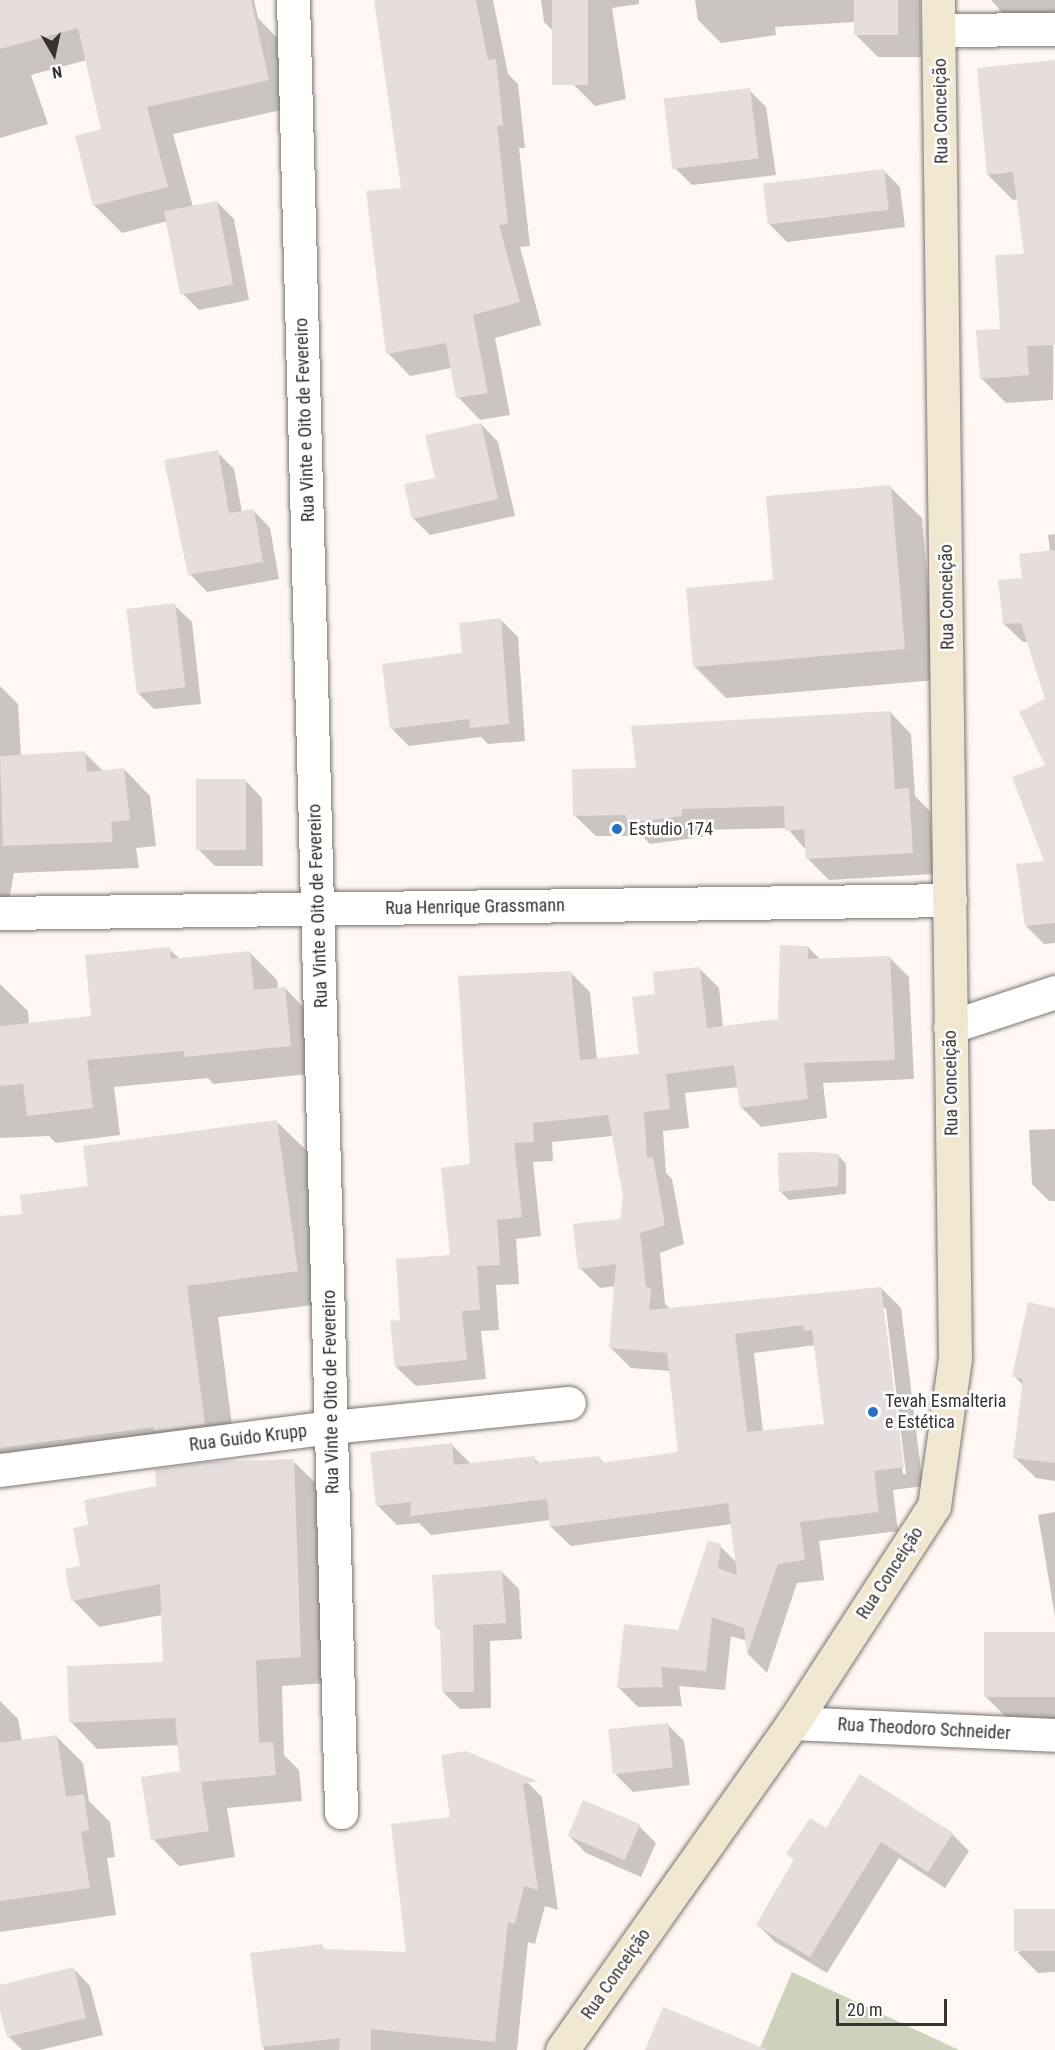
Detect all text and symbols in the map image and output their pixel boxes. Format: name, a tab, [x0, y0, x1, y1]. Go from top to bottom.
north arrow	[24, 24, 84, 84]
street label: Rua Conceição	[929, 58, 953, 164]
text: N	[51, 62, 63, 82]
street label: Rua Vinte e Oito de Fevereiro	[291, 318, 319, 522]
street label: Rua Conceição	[935, 544, 959, 650]
street label: Rua Vinte e Oito de Fevereiro	[304, 804, 332, 1008]
place label: Estudio 174	[629, 818, 713, 840]
marker: Estudio 174	[610, 822, 624, 836]
street label: Rua Henrique Grassmann	[385, 895, 565, 919]
street label: Rua Conceição	[939, 1030, 963, 1136]
street label: Rua Vinte e Oito de Fevereiro	[318, 1290, 344, 1494]
place label: Tevah Esmalteria e Estética	[885, 1391, 1006, 1434]
marker: Tevah Esmalteria e Estética	[866, 1405, 880, 1419]
street label: Rua Guido Krupp	[188, 1420, 308, 1456]
street label: Rua Conceição	[852, 1523, 928, 1623]
street label: Rua Theodoro Schneider	[837, 1714, 1011, 1744]
street label: Rua Conceição	[577, 1924, 655, 2024]
scale bar	[839, 1987, 950, 2025]
text: 20 m	[847, 1999, 882, 2020]

